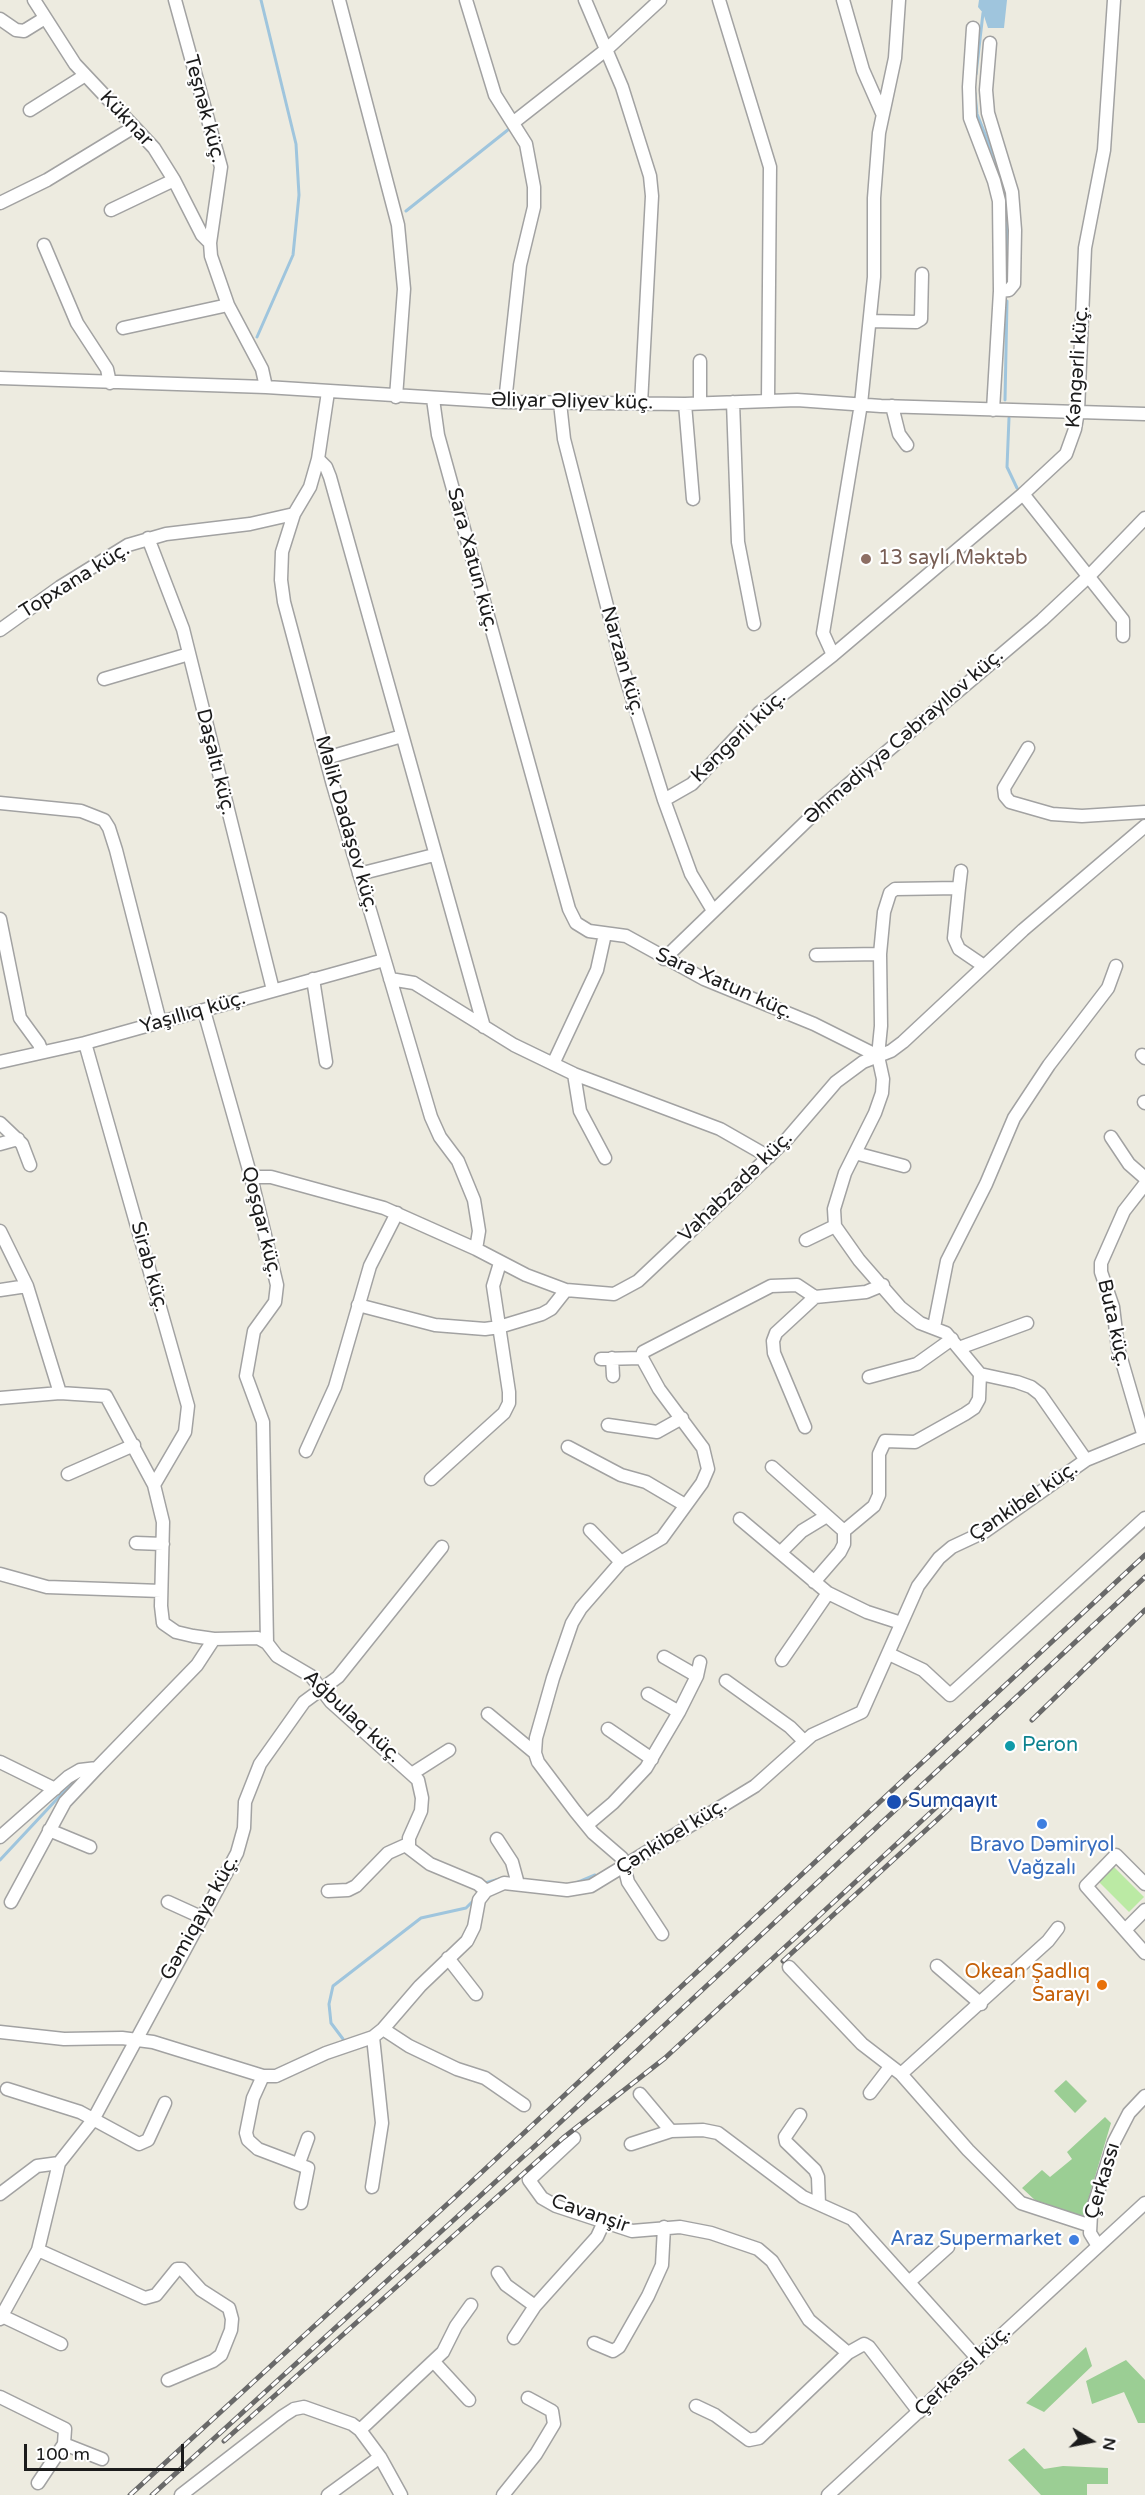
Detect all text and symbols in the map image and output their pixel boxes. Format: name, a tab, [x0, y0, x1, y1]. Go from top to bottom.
street label: Teşnək küç.	[178, 53, 230, 165]
street label: Küknar	[94, 86, 158, 152]
street label: Kəngərli küç.	[1062, 305, 1094, 429]
street label: Əliyar Əliyev küç.	[491, 389, 653, 415]
street label: Sara Xatun küç.	[441, 485, 503, 635]
street label: Topxana küç.	[16, 538, 134, 624]
place label: 13 saylı Məktəb	[878, 547, 1028, 571]
marker: 13 saylı Məktəb	[859, 552, 873, 566]
street label: Narzan küç.	[595, 604, 649, 718]
street label: Əhmədiyyə Cəbrayılov küç.	[799, 644, 1009, 830]
street label: Kəngərli küç.	[687, 686, 791, 788]
street label: Daşaltı küç.	[190, 706, 240, 818]
street label: Məlik Dadaşov küç.	[309, 733, 383, 915]
street label: Sara Xatun küç.	[652, 943, 796, 1025]
street label: Yaşıllıq küç.	[137, 986, 249, 1040]
street label: Vahabzadə küç.	[674, 1126, 798, 1248]
street label: Qoşqar küç.	[236, 1164, 286, 1280]
street label: Sirab küç.	[125, 1219, 173, 1315]
street label: Buta küç.	[1091, 1277, 1135, 1369]
street label: Çənkibel küç.	[965, 1457, 1083, 1547]
street label: Ağbulaq küç.	[298, 1666, 406, 1768]
place label: Peron	[1022, 1734, 1078, 1758]
marker: Peron	[1003, 1739, 1017, 1753]
place label: Sumqayıt	[908, 1790, 998, 1814]
street label: Çənkibel küç.	[612, 1793, 732, 1881]
marker: Sumqayıt	[885, 1793, 903, 1811]
marker: Bravo Dəmiryol Vağzalı	[1035, 1817, 1049, 1831]
place label: Bravo Dəmiryol Vağzalı	[970, 1834, 1114, 1881]
street label: Gəmiqaya küç.	[156, 1851, 244, 1985]
place label: Okean Şadlıq Sarayı	[965, 1961, 1090, 2008]
marker: Okean Şadlıq Sarayı	[1095, 1978, 1109, 1992]
street label: Çerkassı	[1080, 2140, 1126, 2222]
street label: Cavanşir	[548, 2189, 632, 2239]
place label: Araz Supermarket	[890, 2228, 1062, 2252]
marker: Araz Supermarket	[1067, 2233, 1081, 2247]
street label: Çerkassı küç.	[910, 2320, 1016, 2422]
north arrow	[1061, 2411, 1121, 2471]
scale bar	[27, 2432, 188, 2470]
text: N	[1098, 2436, 1120, 2452]
text: 100 m	[35, 2443, 90, 2465]

